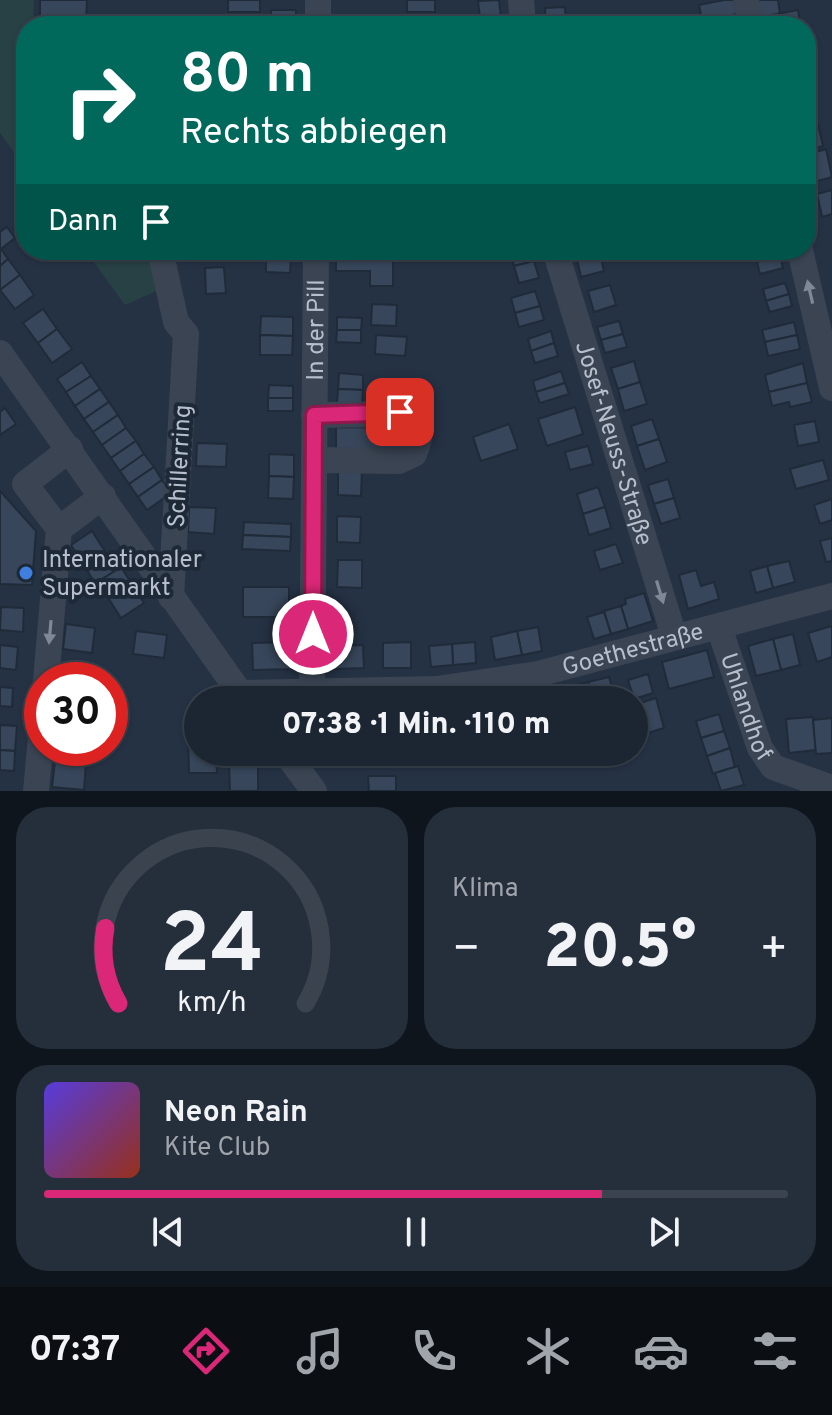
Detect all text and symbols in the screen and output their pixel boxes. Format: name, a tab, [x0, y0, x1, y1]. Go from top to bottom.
text: 80 m	[180, 42, 314, 112]
icon: right	[48, 48, 152, 152]
text: Rechts abbiegen	[180, 111, 448, 157]
icon: arrive	[134, 200, 178, 244]
text: Dann	[48, 204, 118, 241]
street label: In der Pill	[302, 279, 333, 381]
one-way arrow	[803, 279, 815, 304]
street label: Josef-Neuss-Straße	[567, 338, 658, 549]
pin	[366, 378, 434, 446]
icon: arrive	[378, 390, 422, 434]
street label: Schillerring	[163, 404, 199, 528]
place label: Internationaler Supermarkt	[42, 546, 202, 604]
marker: Internationaler Supermarkt	[17, 564, 35, 582]
one-way arrow	[654, 580, 667, 604]
position arrow	[271, 592, 355, 676]
street label: Goethestraße	[559, 618, 707, 684]
one-way arrow	[43, 620, 56, 645]
street label: Uhlandhof	[712, 649, 778, 768]
speed limit sign: 30	[24, 662, 128, 766]
text: 07:38 · 1 Min. · 110 m	[282, 707, 550, 744]
text: Klima	[452, 873, 518, 906]
text: 24	[160, 897, 264, 1002]
text: 20.5°	[544, 913, 696, 989]
text: −	[452, 923, 480, 979]
text: +	[760, 923, 788, 979]
text: km/h	[177, 986, 247, 1022]
text: Neon Rain	[164, 1095, 308, 1132]
text: Kite Club	[164, 1132, 270, 1165]
icon: previous	[146, 1210, 190, 1254]
icon: pause	[394, 1210, 438, 1254]
icon: next	[642, 1210, 686, 1254]
icon: directions	[178, 1323, 234, 1379]
icon: music	[292, 1323, 348, 1379]
icon: phone	[406, 1323, 462, 1379]
icon: climate	[520, 1323, 576, 1379]
icon: car	[633, 1323, 689, 1379]
icon: filters	[747, 1323, 803, 1379]
text: 07:37	[29, 1328, 120, 1374]

